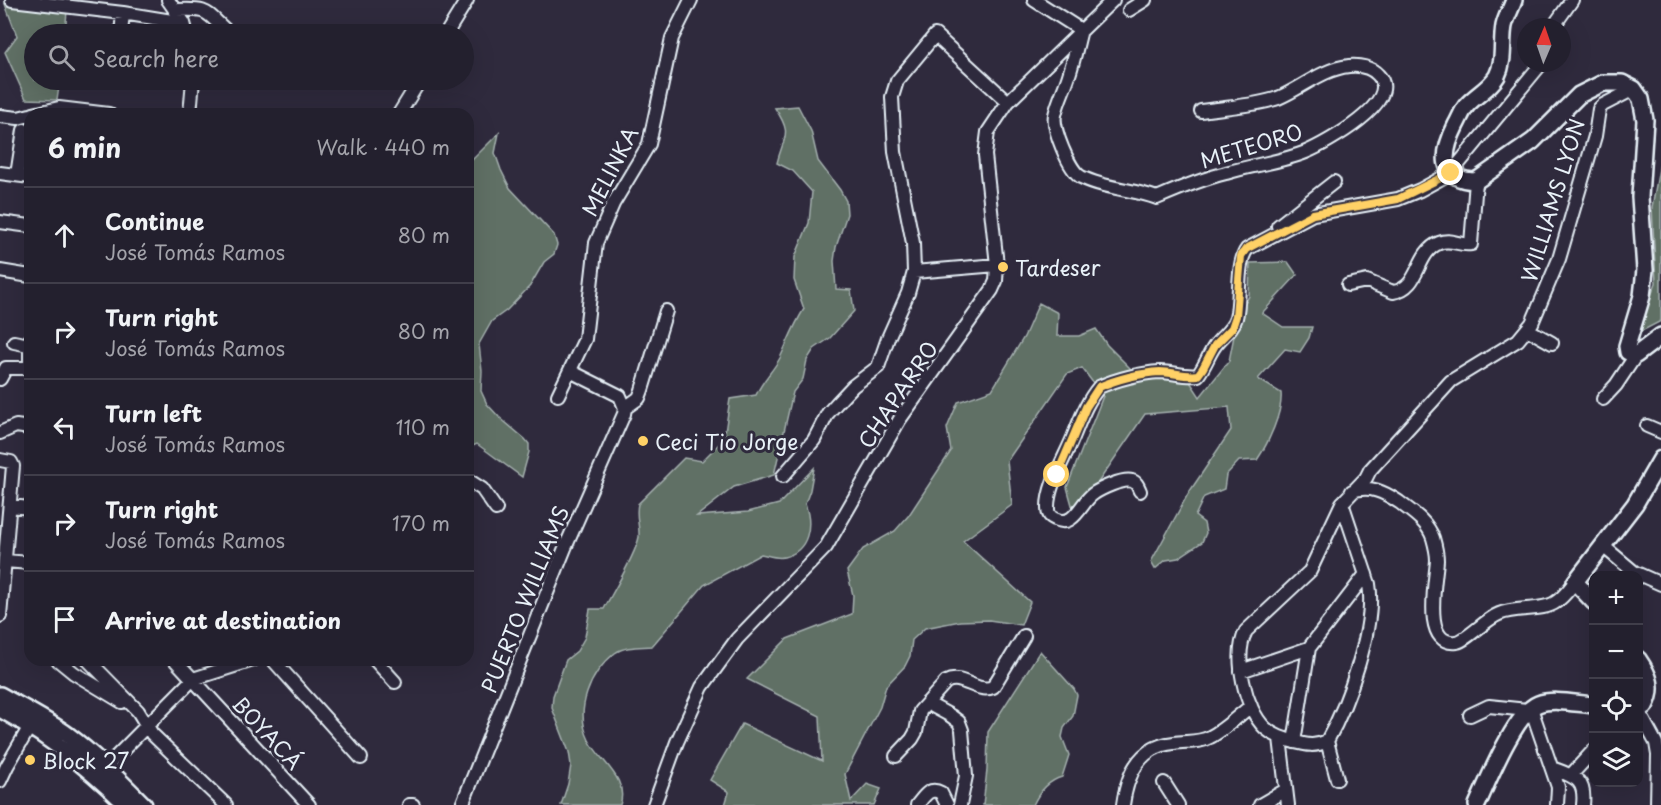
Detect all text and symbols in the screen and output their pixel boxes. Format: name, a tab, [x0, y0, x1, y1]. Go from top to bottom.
north arrow	[1517, 18, 1571, 72]
search box	[24, 24, 474, 90]
icon: search	[45, 41, 78, 74]
text: Search here	[93, 41, 219, 74]
street label: METEORO	[1196, 114, 1306, 176]
street label: WILLIAMS LYON	[1512, 114, 1592, 286]
street label: MELINKA	[573, 121, 645, 221]
text: 6 min	[48, 128, 121, 167]
text: Walk · 440 m	[317, 132, 450, 162]
route end	[1437, 159, 1463, 185]
text: Continue	[105, 204, 204, 237]
icon: ahead	[48, 219, 81, 252]
text: 80 m	[398, 220, 450, 250]
text: José Tomás Ramos	[105, 237, 285, 267]
place label: Tardeser	[1015, 251, 1101, 283]
marker: Tardeser	[996, 260, 1010, 274]
text: Turn right	[105, 300, 218, 333]
icon: right	[48, 315, 81, 348]
text: 80 m	[398, 316, 450, 346]
text: José Tomás Ramos	[105, 333, 285, 363]
street label: CHAPARRO	[849, 334, 945, 454]
text: Turn left	[105, 396, 202, 429]
icon: left	[48, 411, 81, 444]
text: 110 m	[396, 412, 450, 442]
place label: Ceci Tio Jorge	[655, 425, 798, 457]
text: José Tomás Ramos	[105, 429, 285, 459]
marker: Ceci Tio Jorge	[636, 434, 650, 448]
route start	[1043, 461, 1069, 487]
text: Turn right	[105, 492, 218, 525]
street label: PUERTO WILLIAMS	[472, 501, 576, 697]
icon: right	[48, 507, 81, 540]
text: 170 m	[392, 508, 450, 538]
text: José Tomás Ramos	[105, 525, 285, 555]
map controls	[1589, 571, 1643, 787]
button: +	[1589, 571, 1643, 625]
icon: arrive	[48, 603, 81, 636]
text: Arrive at destination	[105, 603, 341, 636]
button: −	[1589, 625, 1643, 679]
button: locate	[1589, 679, 1643, 733]
street label: BOYACÁ	[225, 688, 311, 776]
button: layers	[1589, 733, 1643, 787]
place label: Block 27	[42, 744, 129, 776]
marker: Block 27	[23, 753, 37, 767]

